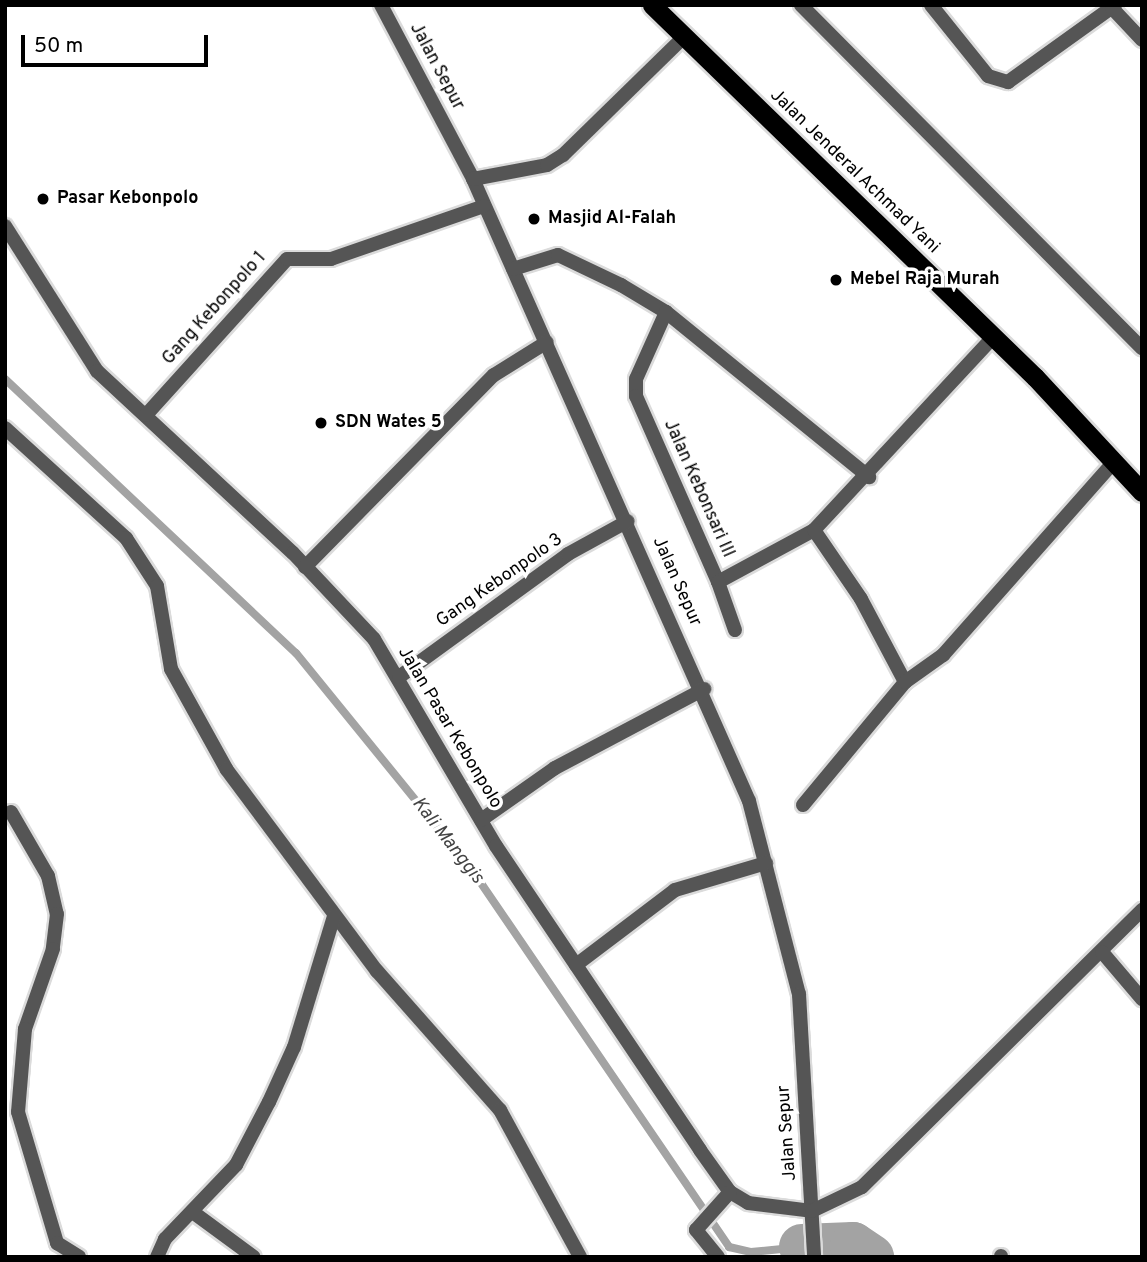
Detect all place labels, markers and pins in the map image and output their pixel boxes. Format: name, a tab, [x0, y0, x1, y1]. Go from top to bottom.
place label: Pasar Kebonpolo	[57, 188, 198, 210]
marker: Pasar Kebonpolo	[35, 191, 51, 207]
place label: Masjid Al-Falah	[548, 208, 677, 230]
marker: Masjid Al-Falah	[526, 211, 542, 227]
place label: Mebel Raja Murah	[850, 269, 1000, 291]
marker: Mebel Raja Murah	[828, 272, 844, 288]
place label: SDN Wates 5	[335, 412, 442, 434]
marker: SDN Wates 5	[313, 415, 329, 431]

